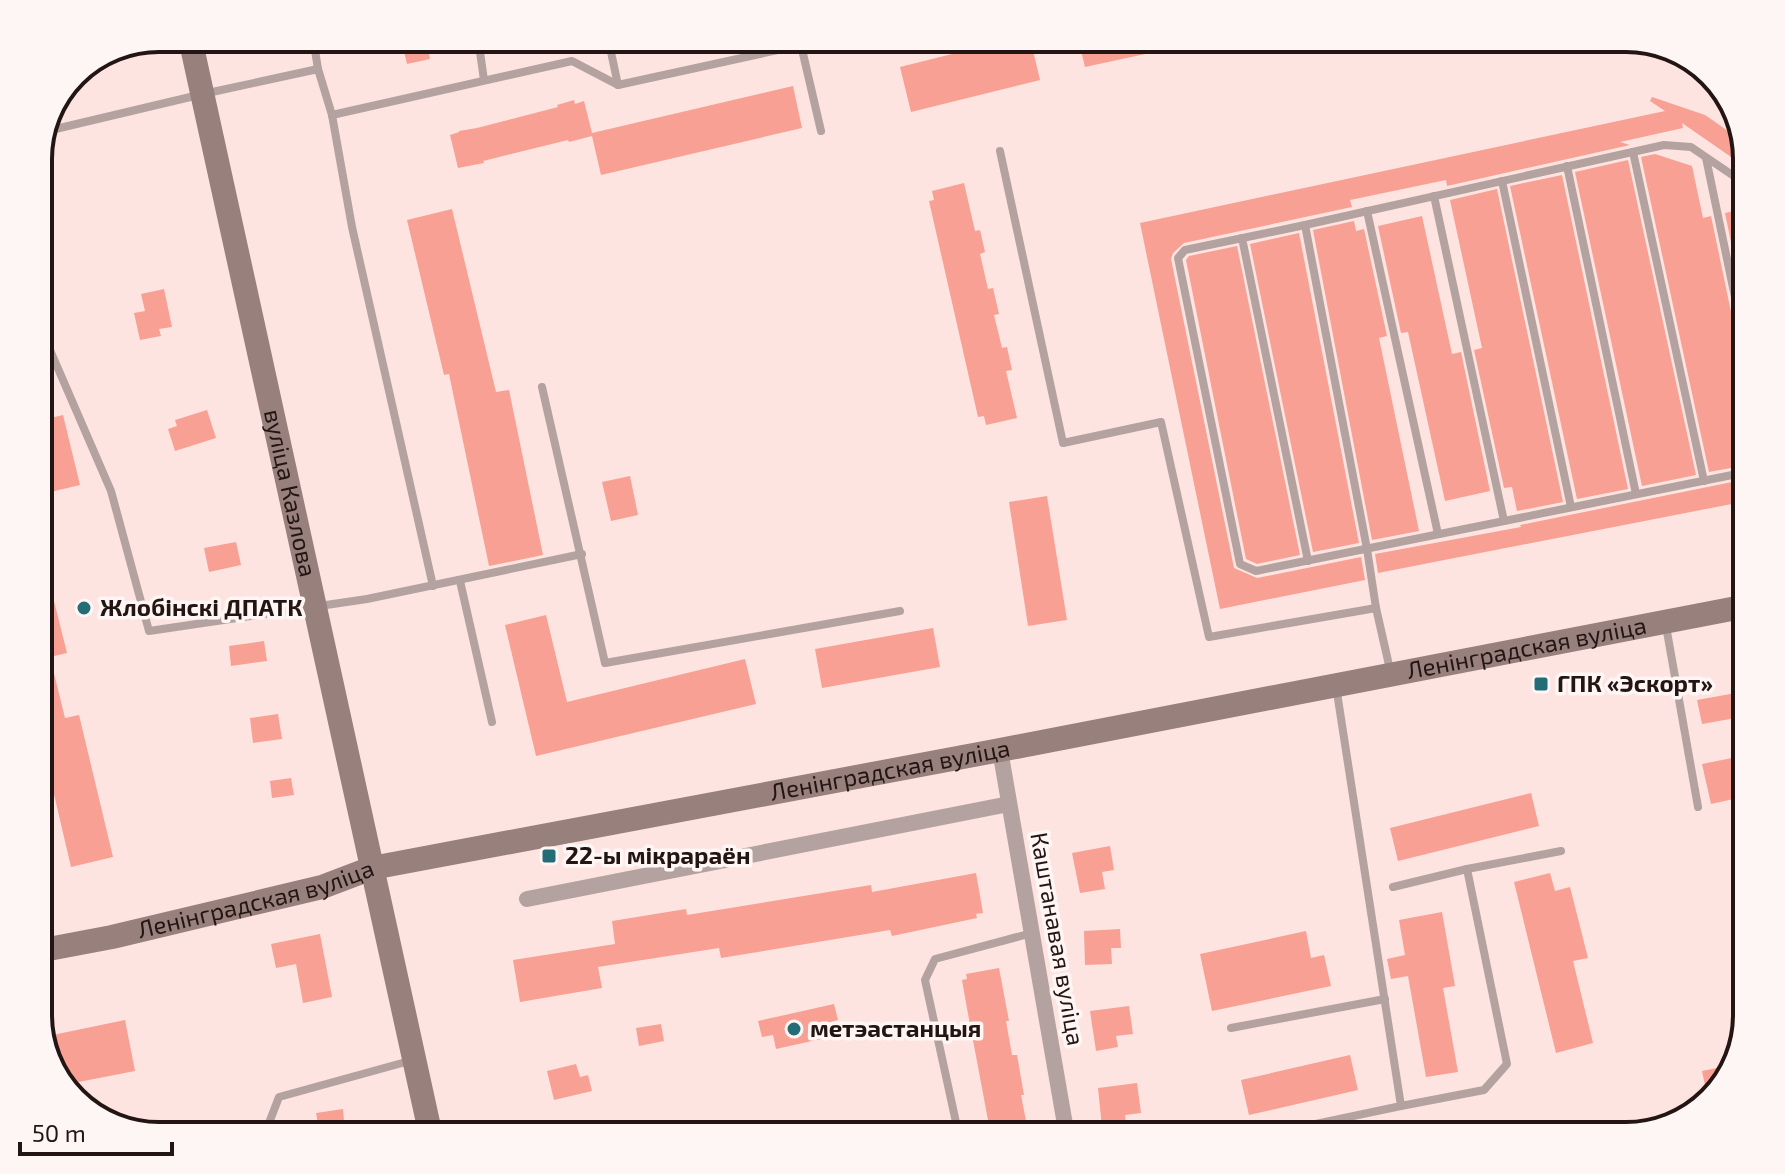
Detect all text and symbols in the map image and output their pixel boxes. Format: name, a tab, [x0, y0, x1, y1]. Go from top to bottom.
street label: вуліца Казлова	[259, 406, 324, 579]
place label: Жлобінскі ДПАТК	[100, 592, 303, 621]
marker: Жлобінскі ДПАТК	[75, 599, 93, 617]
street label: Ленінградская вуліца	[1404, 610, 1649, 684]
place label: ГПК «Эскорт»	[1557, 668, 1713, 697]
marker: ГПК «Эскорт»	[1532, 675, 1550, 693]
street label: Ленінградская вуліца	[768, 732, 1012, 806]
street label: Каштанавая вуліца	[1024, 830, 1092, 1048]
place label: 22-ы мікрараён	[565, 840, 750, 869]
marker: 22-ы мікрараён	[540, 847, 558, 865]
street label: Ленінградская вуліца	[135, 853, 378, 943]
place label: метэастанцыя	[810, 1013, 981, 1042]
marker: метэастанцыя	[785, 1020, 803, 1038]
scale bar	[20, 1106, 172, 1156]
text: 50 m	[32, 1118, 86, 1147]

